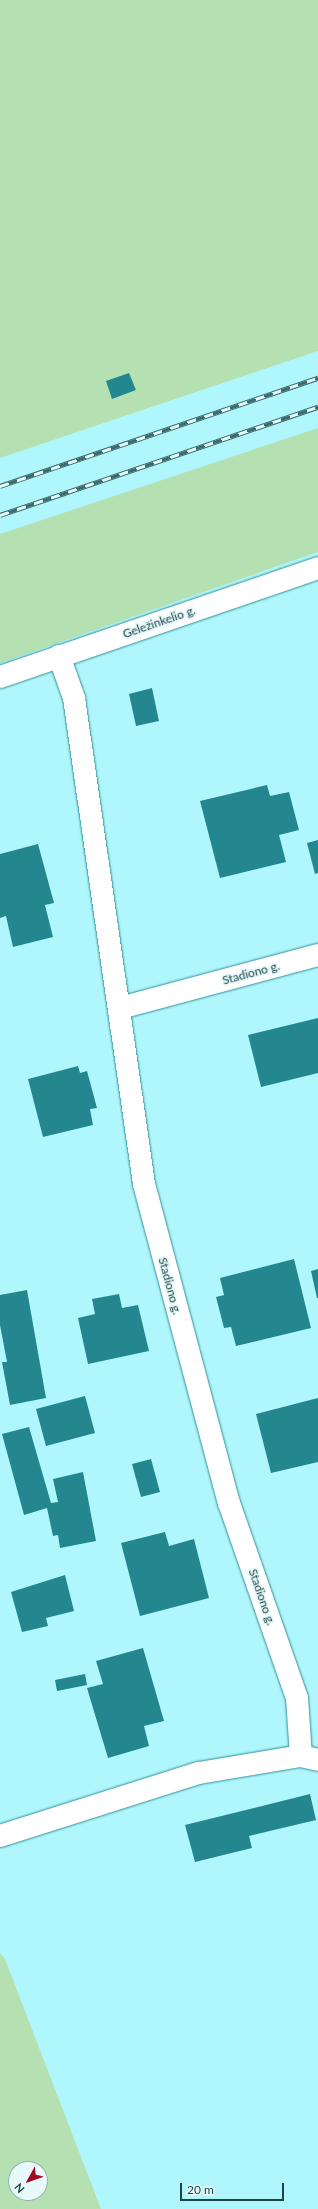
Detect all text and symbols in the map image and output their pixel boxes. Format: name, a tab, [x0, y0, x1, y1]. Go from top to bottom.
street label: Geležinkelio g.	[121, 603, 197, 641]
street label: Stadiono g.	[221, 958, 281, 988]
street label: Stadiono g.	[155, 1256, 185, 1316]
street label: Stadiono g.	[246, 1567, 278, 1627]
north arrow	[8, 2161, 48, 2201]
scale bar	[182, 2175, 286, 2201]
text: N	[11, 2181, 27, 2196]
text: 20 m	[187, 2182, 214, 2197]

